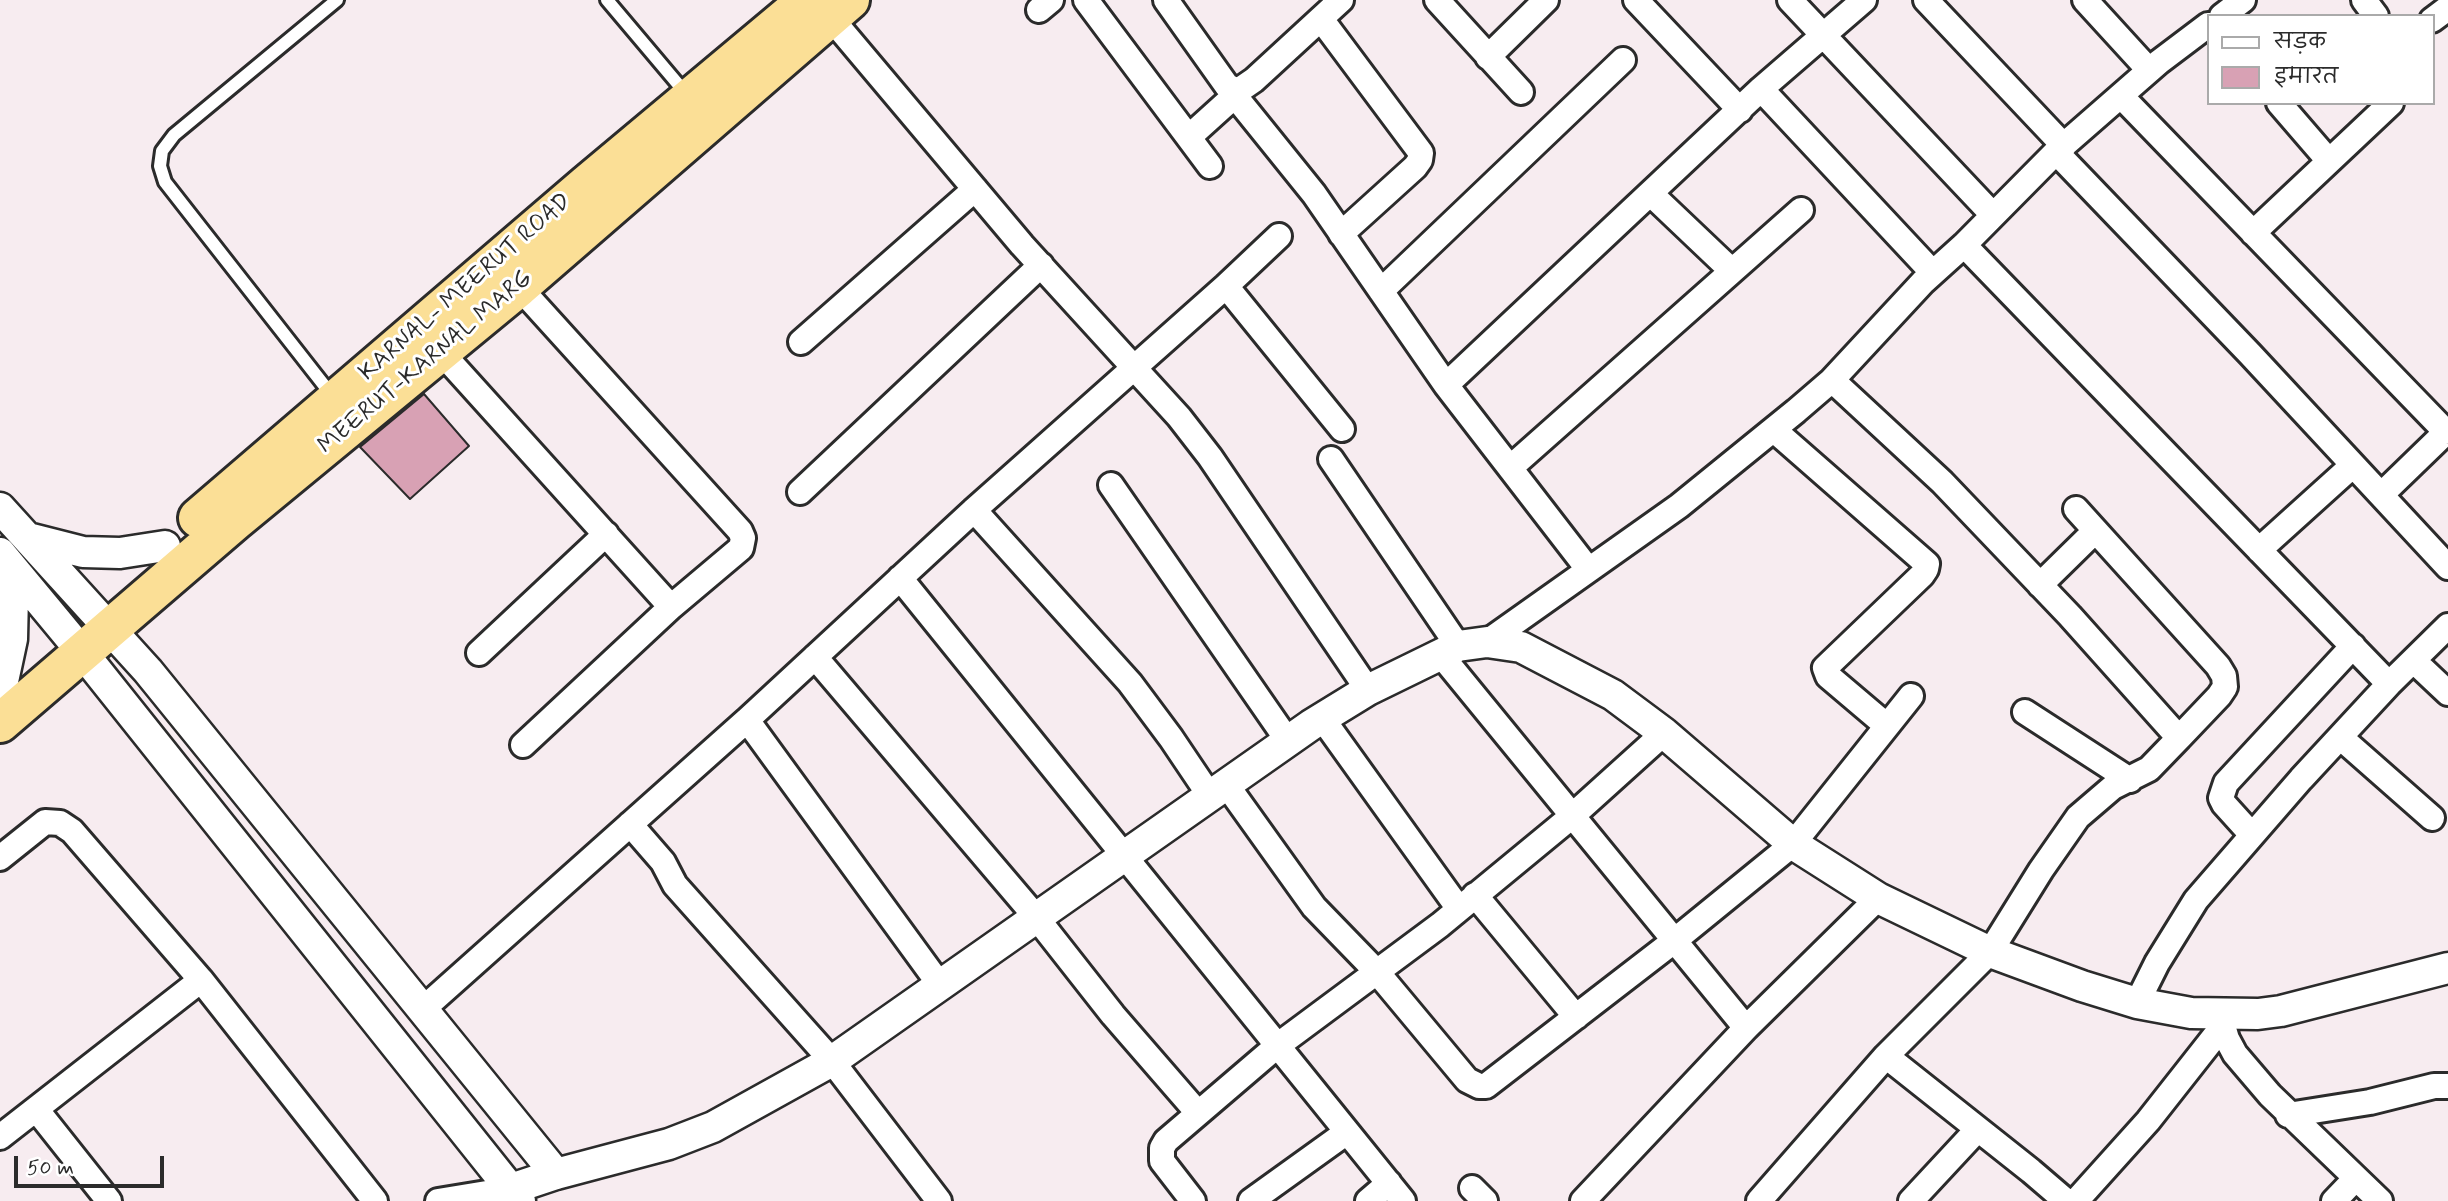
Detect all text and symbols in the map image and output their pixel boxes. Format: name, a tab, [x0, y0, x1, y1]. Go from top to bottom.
legend	[2206, 14, 2434, 105]
text: सड़क	[2274, 28, 2326, 56]
text: इमारत	[2274, 63, 2338, 91]
street label: KARNAL- MEERUT ROAD	[354, 188, 578, 388]
street label: MEERUT-KARNAL MARG	[313, 265, 539, 461]
scale bar	[18, 1142, 168, 1186]
text: 50 m	[27, 1154, 74, 1182]

